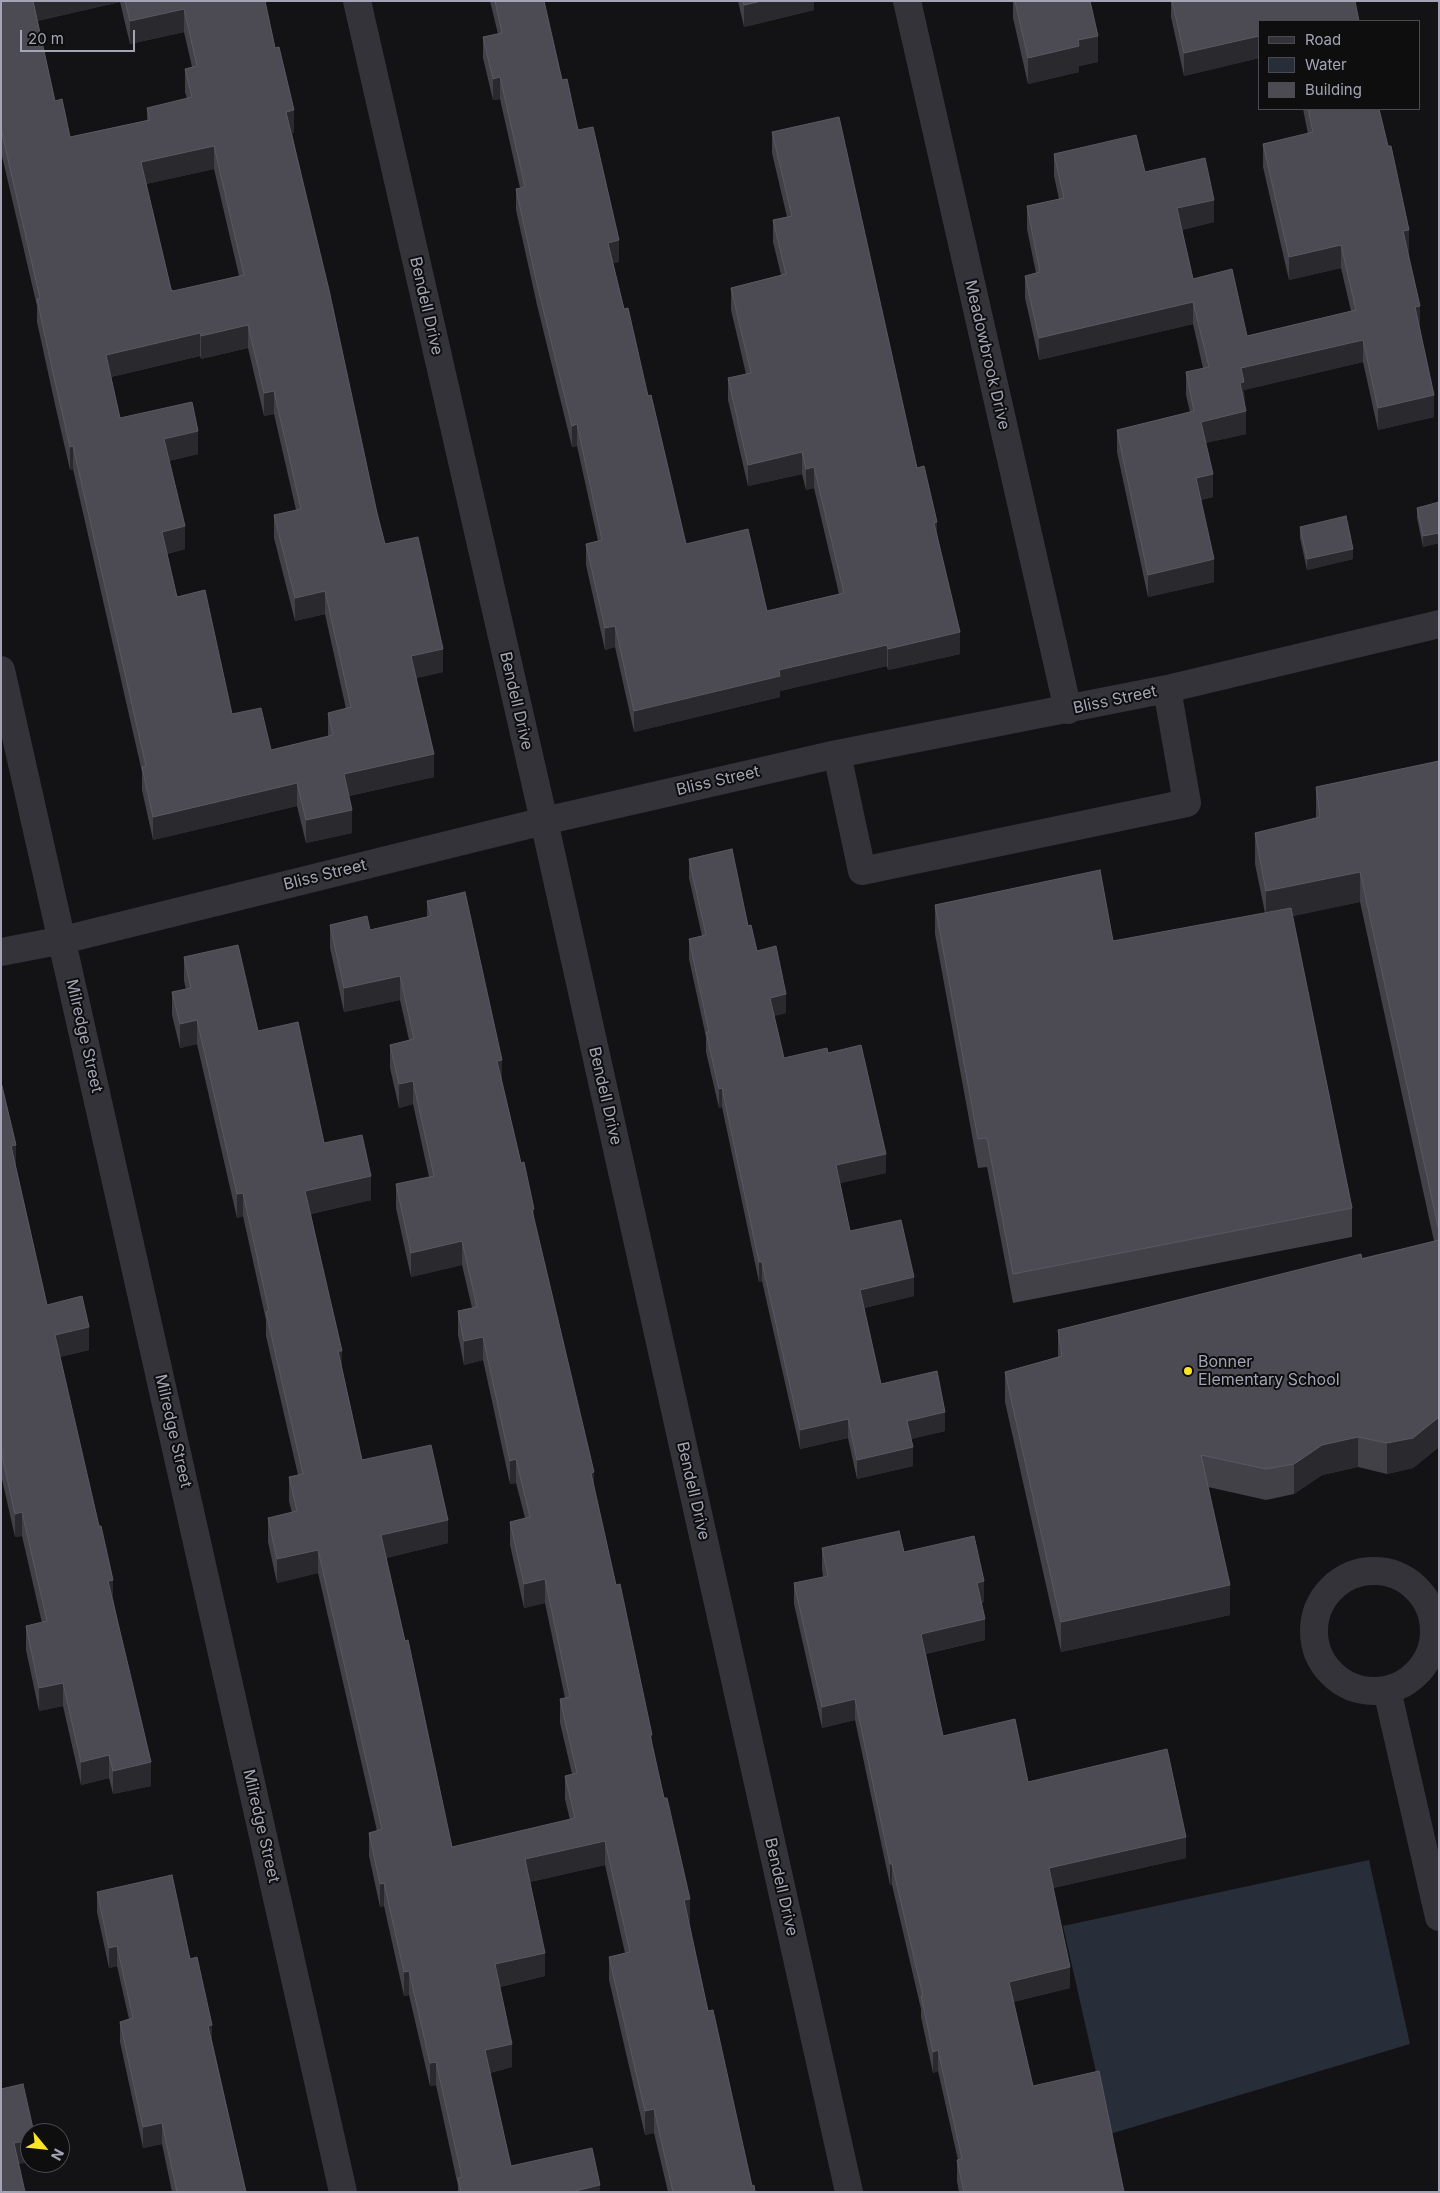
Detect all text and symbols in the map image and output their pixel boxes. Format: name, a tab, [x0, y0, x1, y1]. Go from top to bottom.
scale bar	[22, 20, 138, 52]
legend	[1258, 20, 1420, 110]
text: 20 m	[28, 29, 64, 48]
text: Road	[1305, 30, 1341, 49]
text: Water	[1305, 55, 1347, 74]
text: Building	[1305, 80, 1362, 99]
street label: Bendell Drive	[405, 255, 447, 357]
street label: Meadowbrook Drive	[960, 278, 1014, 432]
street label: Bendell Drive	[495, 650, 537, 752]
street label: Bliss Street	[1072, 682, 1158, 718]
street label: Bliss Street	[675, 762, 761, 800]
street label: Bliss Street	[282, 855, 368, 895]
street label: Milredge Street	[62, 977, 106, 1095]
street label: Bendell Drive	[584, 1045, 626, 1147]
place label: Bonner Elementary School	[1198, 1352, 1340, 1390]
marker: Bonner Elementary School	[1182, 1365, 1194, 1377]
street label: Milredge Street	[151, 1372, 195, 1490]
street label: Bendell Drive	[672, 1440, 714, 1542]
street label: Milredge Street	[239, 1767, 283, 1885]
street label: Bendell Drive	[760, 1836, 802, 1938]
north arrow	[20, 2123, 70, 2173]
text: N	[48, 2146, 68, 2164]

